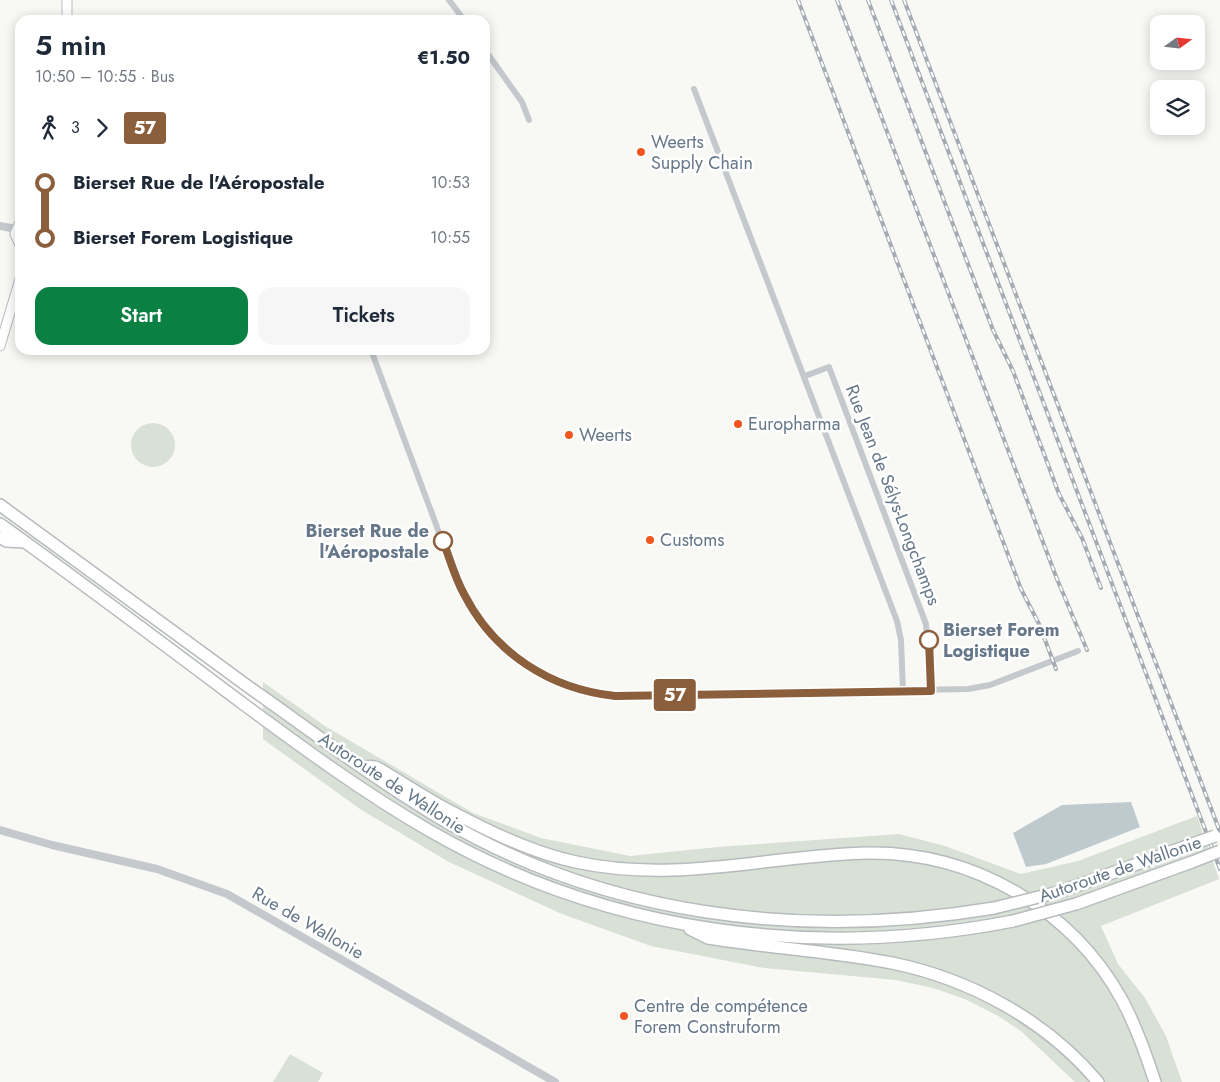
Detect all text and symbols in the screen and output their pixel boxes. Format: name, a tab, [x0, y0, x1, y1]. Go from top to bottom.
north arrow	[1150, 15, 1205, 70]
map controls	[1150, 15, 1205, 135]
text: 5 min	[35, 25, 107, 66]
text: €1.50	[417, 44, 470, 71]
text: 10:50 – 10:55 · Bus	[35, 65, 175, 88]
button: layers	[1150, 80, 1205, 135]
icon: walk	[35, 114, 63, 142]
icon: forward	[88, 114, 116, 142]
text: 57	[134, 115, 156, 141]
text: 3	[71, 116, 80, 139]
place label: Weerts Supply Chain	[651, 129, 753, 176]
marker: Weerts Supply Chain	[635, 146, 647, 158]
text: Bierset Rue de l'Aéropostale	[73, 169, 325, 196]
text: 10:53	[431, 171, 470, 194]
text: Bierset Forem Logistique	[73, 224, 293, 251]
text: 10:55	[430, 226, 470, 249]
button: Start	[35, 287, 248, 345]
button: Tickets	[258, 287, 470, 345]
street label: Rue Jean de Sélys-Longchamps	[839, 381, 947, 609]
place label: Europharma	[748, 411, 840, 437]
marker: Europharma	[732, 418, 744, 430]
place label: Weerts	[579, 422, 632, 448]
marker: Weerts	[563, 429, 575, 441]
place label: Bierset Rue de l'Aéropostale	[306, 518, 429, 565]
place label: Customs	[660, 527, 724, 553]
marker: Bierset Rue de l'Aéropostale	[433, 531, 453, 551]
marker: Customs	[644, 534, 656, 546]
place label: Bierset Forem Logistique	[943, 617, 1060, 664]
marker: Bierset Forem Logistique	[919, 630, 939, 650]
line badge: 57	[652, 679, 698, 711]
text: 57	[664, 682, 686, 708]
street label: Autoroute de Wallonie	[313, 726, 471, 840]
street label: Autoroute de Wallonie	[1035, 829, 1205, 909]
street label: Rue de Wallonie	[247, 880, 369, 966]
place label: Centre de compétence Forem Construform	[634, 993, 808, 1040]
marker: Centre de compétence Forem Construform	[618, 1010, 630, 1022]

